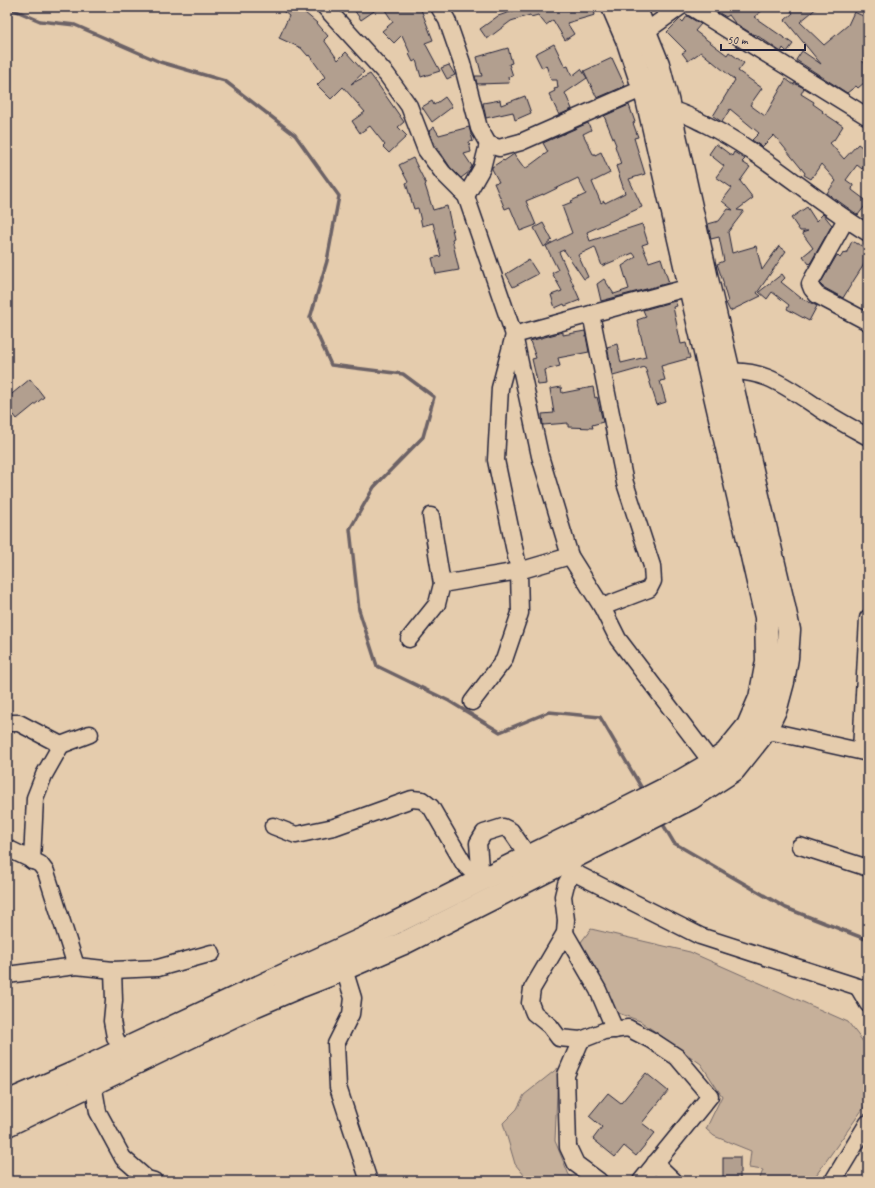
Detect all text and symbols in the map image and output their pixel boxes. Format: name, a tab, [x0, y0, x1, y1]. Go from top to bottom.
scale bar	[721, 26, 805, 52]
text: 50 m	[727, 32, 749, 48]

